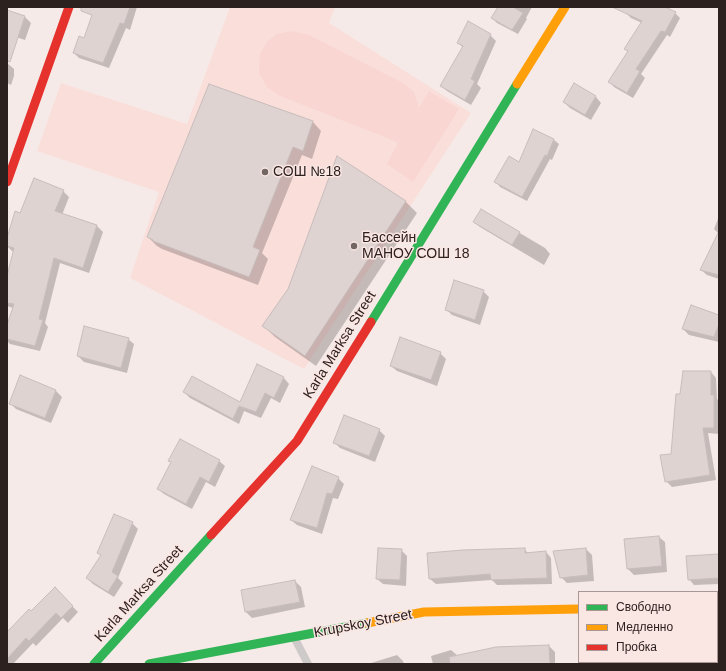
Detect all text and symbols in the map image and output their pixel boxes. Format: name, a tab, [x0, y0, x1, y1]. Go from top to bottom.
place label: СОШ №18	[273, 164, 341, 180]
marker: СОШ №18	[260, 167, 270, 177]
place label: Бассейн МАНОУ СОШ 18	[362, 230, 469, 262]
marker: Бассейн МАНОУ СОШ 18	[349, 241, 359, 251]
street label: Karla Marksa Street	[300, 288, 380, 402]
street label: Karla Marksa Street	[91, 542, 187, 646]
legend	[578, 591, 718, 663]
text: Свободно	[616, 600, 671, 614]
street label: Krupskoy Street	[313, 606, 413, 642]
text: Медленно	[616, 620, 673, 634]
text: Пробка	[616, 640, 657, 654]

